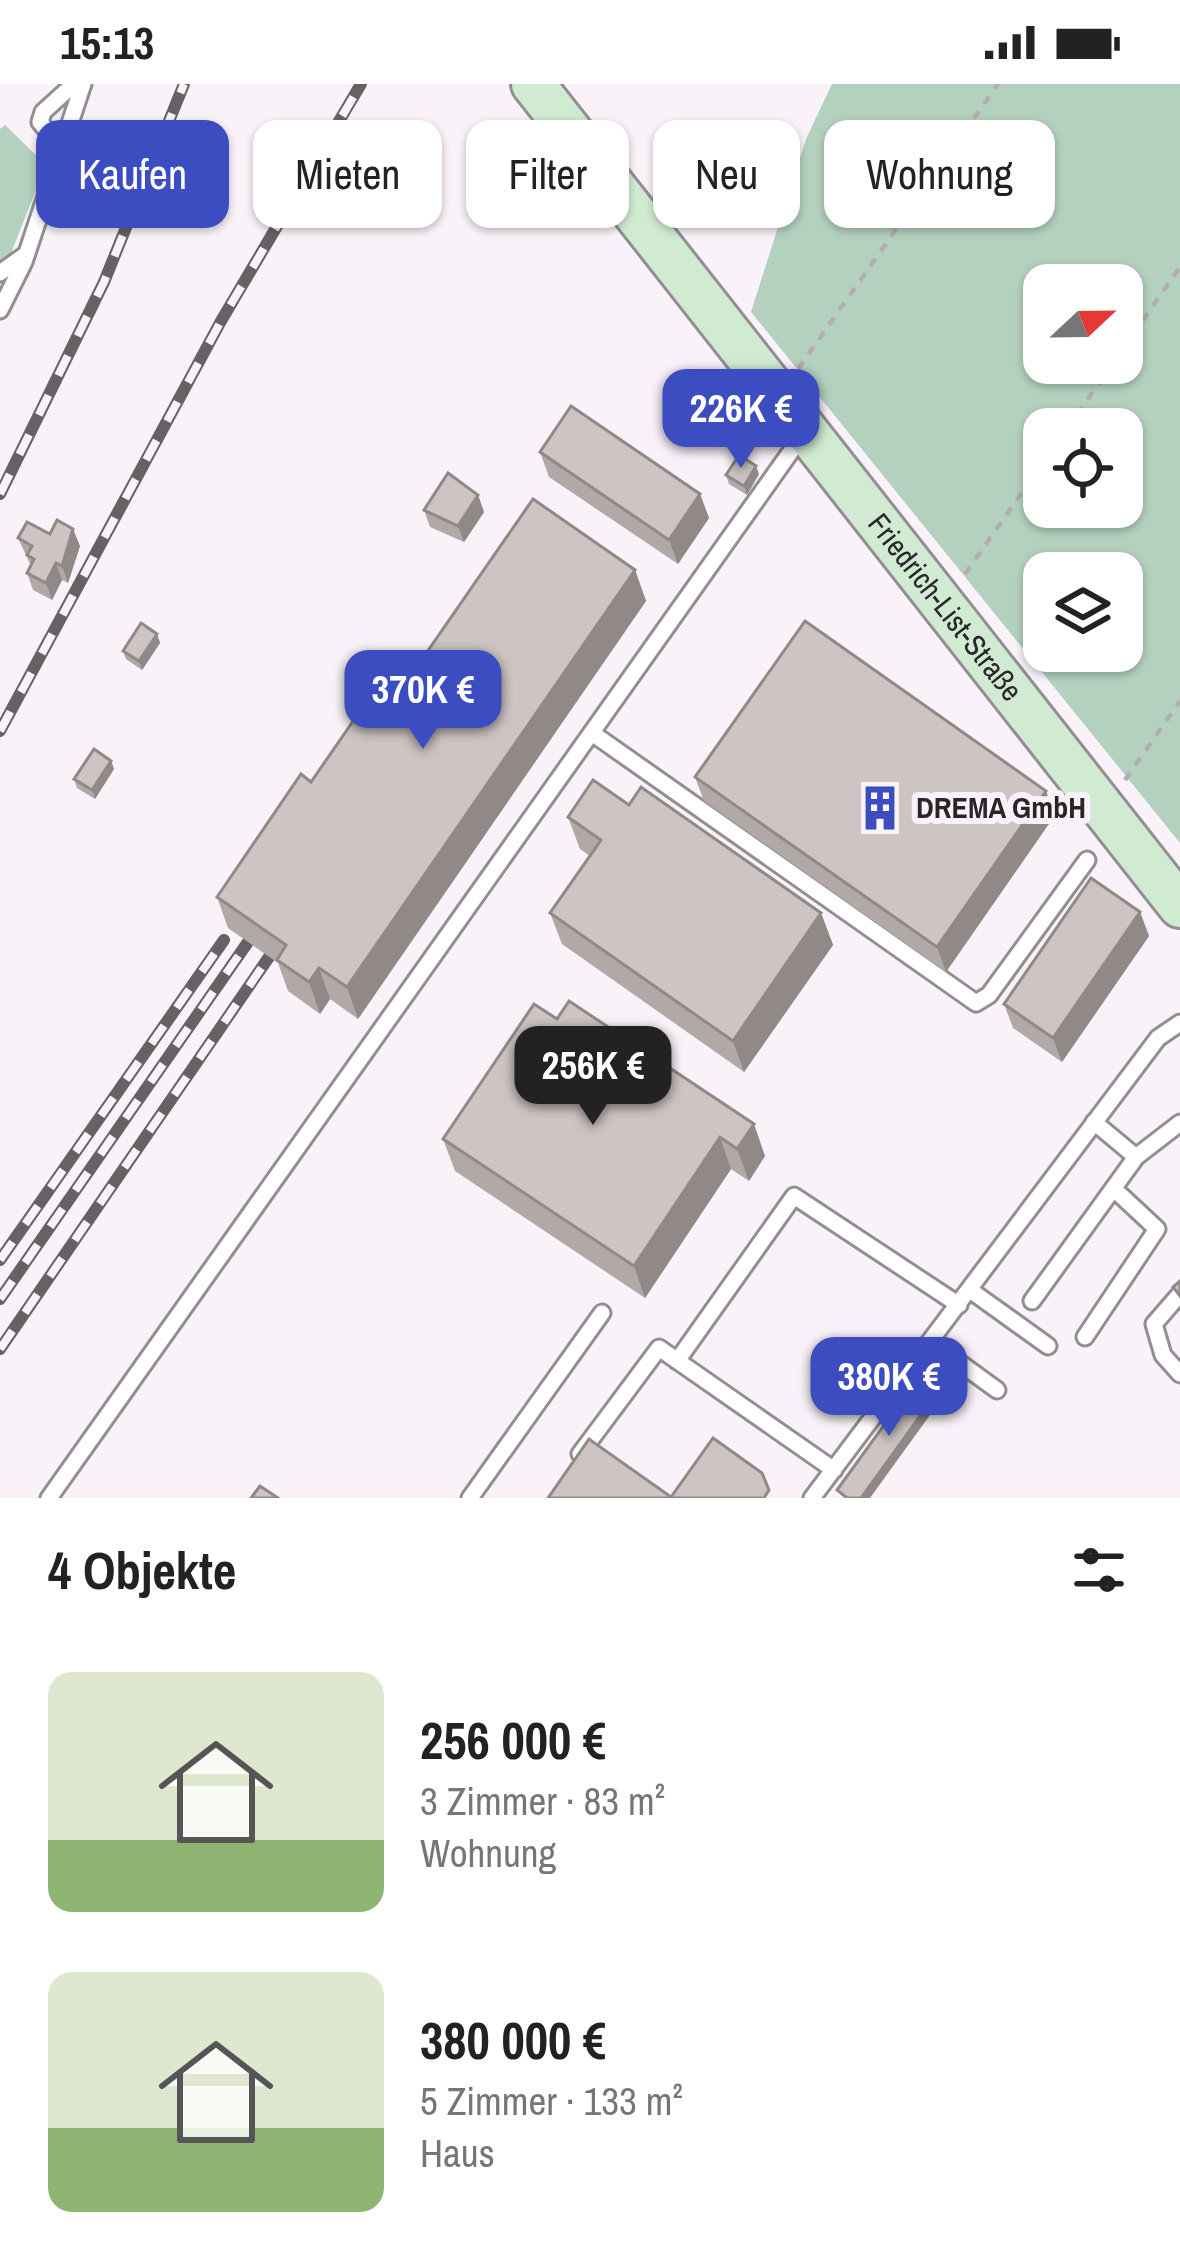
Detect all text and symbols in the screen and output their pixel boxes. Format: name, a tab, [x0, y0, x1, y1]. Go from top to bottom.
text: 15:13	[60, 12, 154, 73]
chip: Kaufen	[36, 120, 229, 228]
chip: Mieten	[253, 120, 442, 228]
chip: Filter	[466, 120, 629, 228]
chip: Neu	[653, 120, 800, 228]
chip: Wohnung	[824, 120, 1055, 228]
north arrow	[1023, 264, 1143, 384]
map controls	[1023, 264, 1143, 672]
pin: 226K €	[643, 369, 839, 471]
text: 226K €	[689, 382, 793, 434]
button: locate	[1023, 408, 1143, 528]
street label: Friedrich-List-Straße	[859, 505, 1032, 709]
button: layers	[1023, 552, 1143, 672]
pin: 370K €	[325, 650, 521, 752]
text: 370K €	[371, 663, 475, 715]
building icon: DREMA GmbH	[855, 783, 905, 833]
place label: DREMA GmbH	[916, 787, 1086, 827]
pin: 256K €	[495, 1026, 691, 1128]
text: 256K €	[541, 1039, 645, 1091]
pin: 380K €	[791, 1337, 987, 1439]
text: 380K €	[837, 1350, 941, 1402]
text: 4 Objekte	[48, 1536, 236, 1605]
icon: filters	[1066, 1537, 1132, 1603]
text: 256 000 €	[420, 1706, 606, 1775]
icon: home	[144, 1720, 288, 1864]
text: 3 Zimmer · 83 m²	[420, 1775, 665, 1827]
text: Wohnung	[420, 1827, 556, 1879]
text: 380 000 €	[420, 2006, 606, 2075]
icon: home	[144, 2020, 288, 2164]
text: 5 Zimmer · 133 m²	[420, 2075, 683, 2127]
text: Haus	[420, 2127, 495, 2179]

